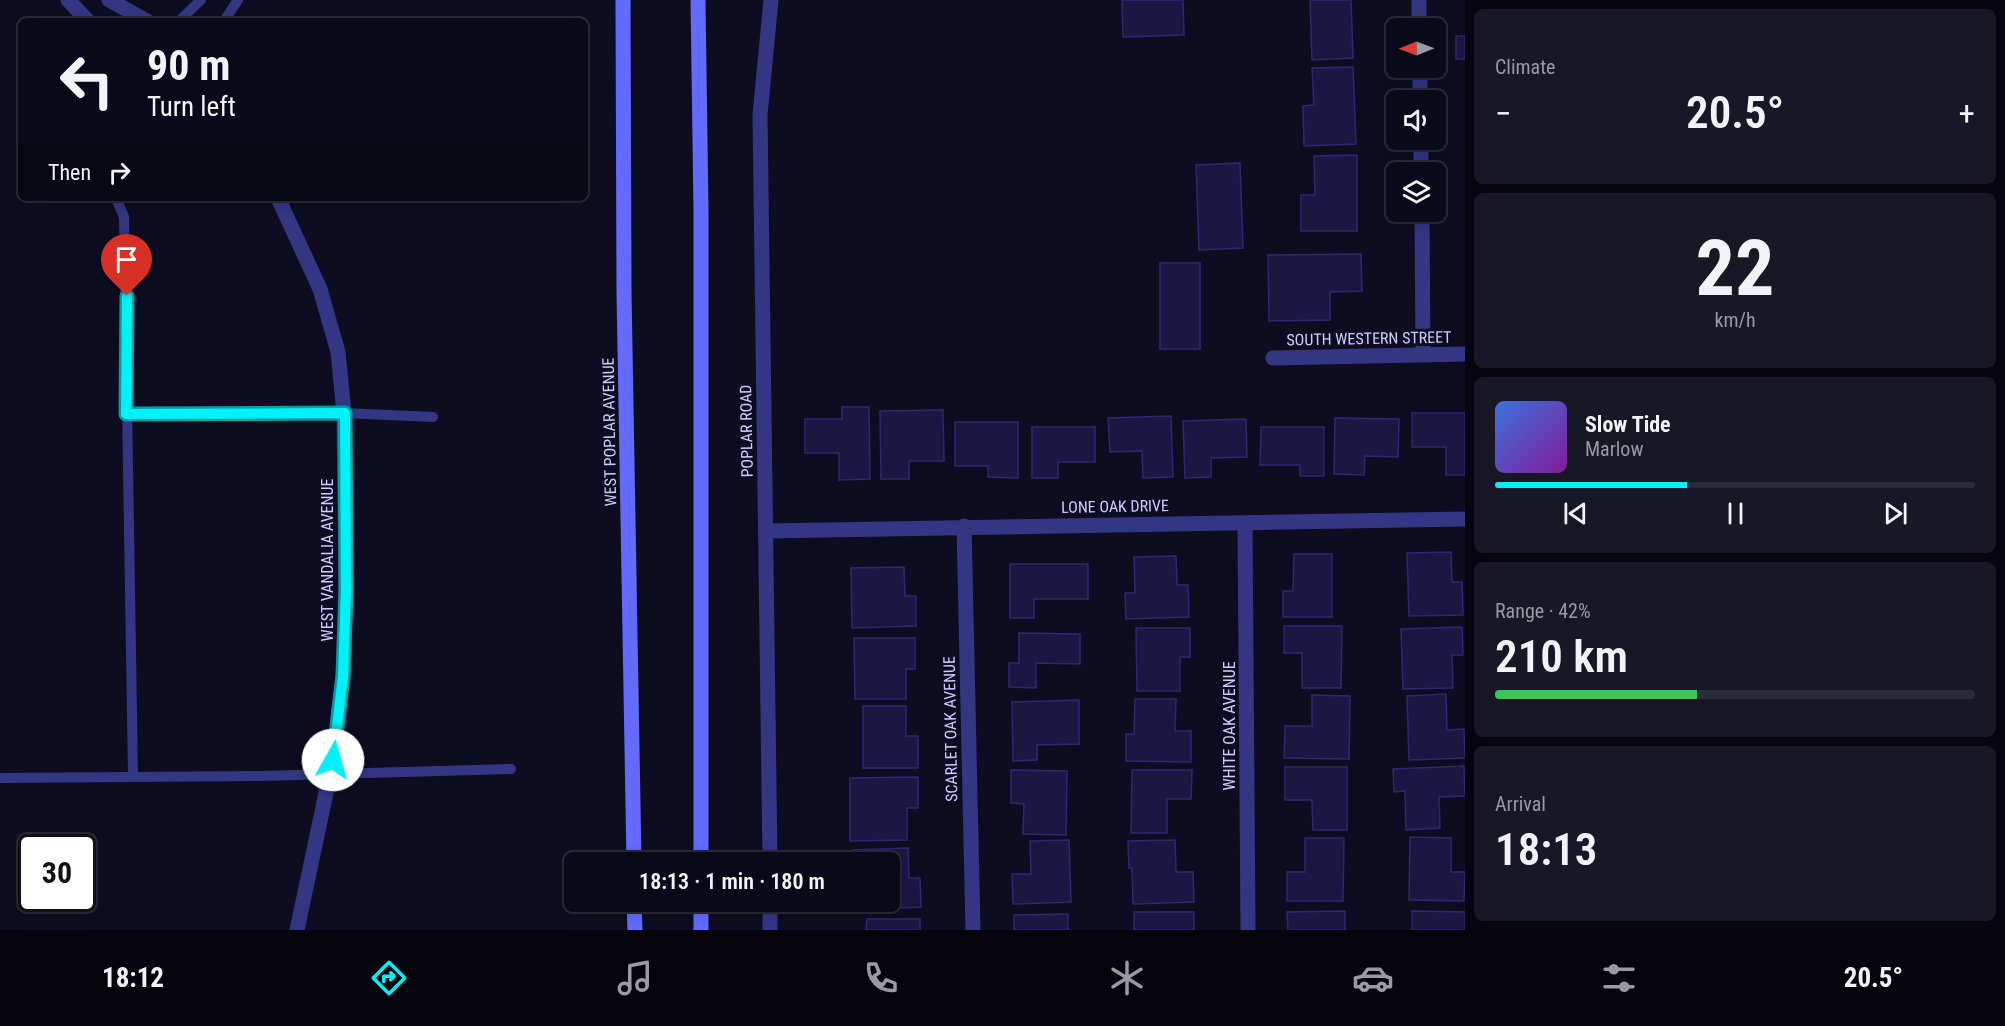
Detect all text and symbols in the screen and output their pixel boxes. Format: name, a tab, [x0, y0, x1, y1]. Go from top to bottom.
north arrow	[1386, 18, 1446, 78]
map controls	[1386, 18, 1446, 222]
text: 90 m	[147, 41, 230, 90]
icon: left	[48, 42, 126, 120]
text: Climate	[1495, 55, 1555, 79]
text: 20.5°	[1686, 86, 1784, 139]
button: sound	[1386, 90, 1446, 150]
text: Turn left	[147, 91, 236, 123]
text: −	[1495, 94, 1512, 133]
text: +	[1959, 94, 1975, 133]
icon: right	[103, 156, 136, 189]
text: Then	[48, 160, 91, 185]
button: layers	[1386, 162, 1446, 222]
text: 22	[1696, 223, 1774, 314]
pin	[101, 234, 152, 296]
icon: arrive	[110, 243, 143, 276]
text: km/h	[1714, 308, 1756, 332]
street label: SOUTH WESTERN STREET	[1286, 328, 1452, 349]
street label: WEST POPLAR AVENUE	[599, 357, 620, 507]
street label: POPLAR ROAD	[736, 384, 757, 478]
text: Slow Tide	[1585, 412, 1671, 437]
text: Marlow	[1585, 437, 1643, 461]
street label: WEST VANDALIA AVENUE	[318, 479, 337, 641]
street label: LONE OAK DRIVE	[1061, 496, 1169, 517]
icon: previous	[1559, 497, 1592, 530]
icon: pause	[1719, 497, 1752, 530]
icon: next	[1879, 497, 1912, 530]
text: Range · 42%	[1495, 599, 1591, 623]
text: 210 km	[1495, 630, 1628, 683]
street label: SCARLET OAK AVENUE	[940, 656, 961, 802]
street label: WHITE OAK AVENUE	[1220, 661, 1239, 791]
position arrow	[301, 728, 365, 792]
text: Arrival	[1495, 792, 1546, 816]
text: 18:13	[1495, 823, 1597, 876]
speed limit sign: 30	[18, 834, 96, 912]
text: 18:13 · 1 min · 180 m	[639, 869, 825, 894]
icon: directions	[368, 957, 410, 999]
icon: music	[614, 957, 656, 999]
icon: phone	[860, 957, 902, 999]
icon: climate	[1106, 957, 1148, 999]
icon: car	[1352, 957, 1394, 999]
icon: filters	[1598, 957, 1640, 999]
text: 18:12	[102, 962, 164, 994]
text: 20.5°	[1844, 962, 1903, 994]

